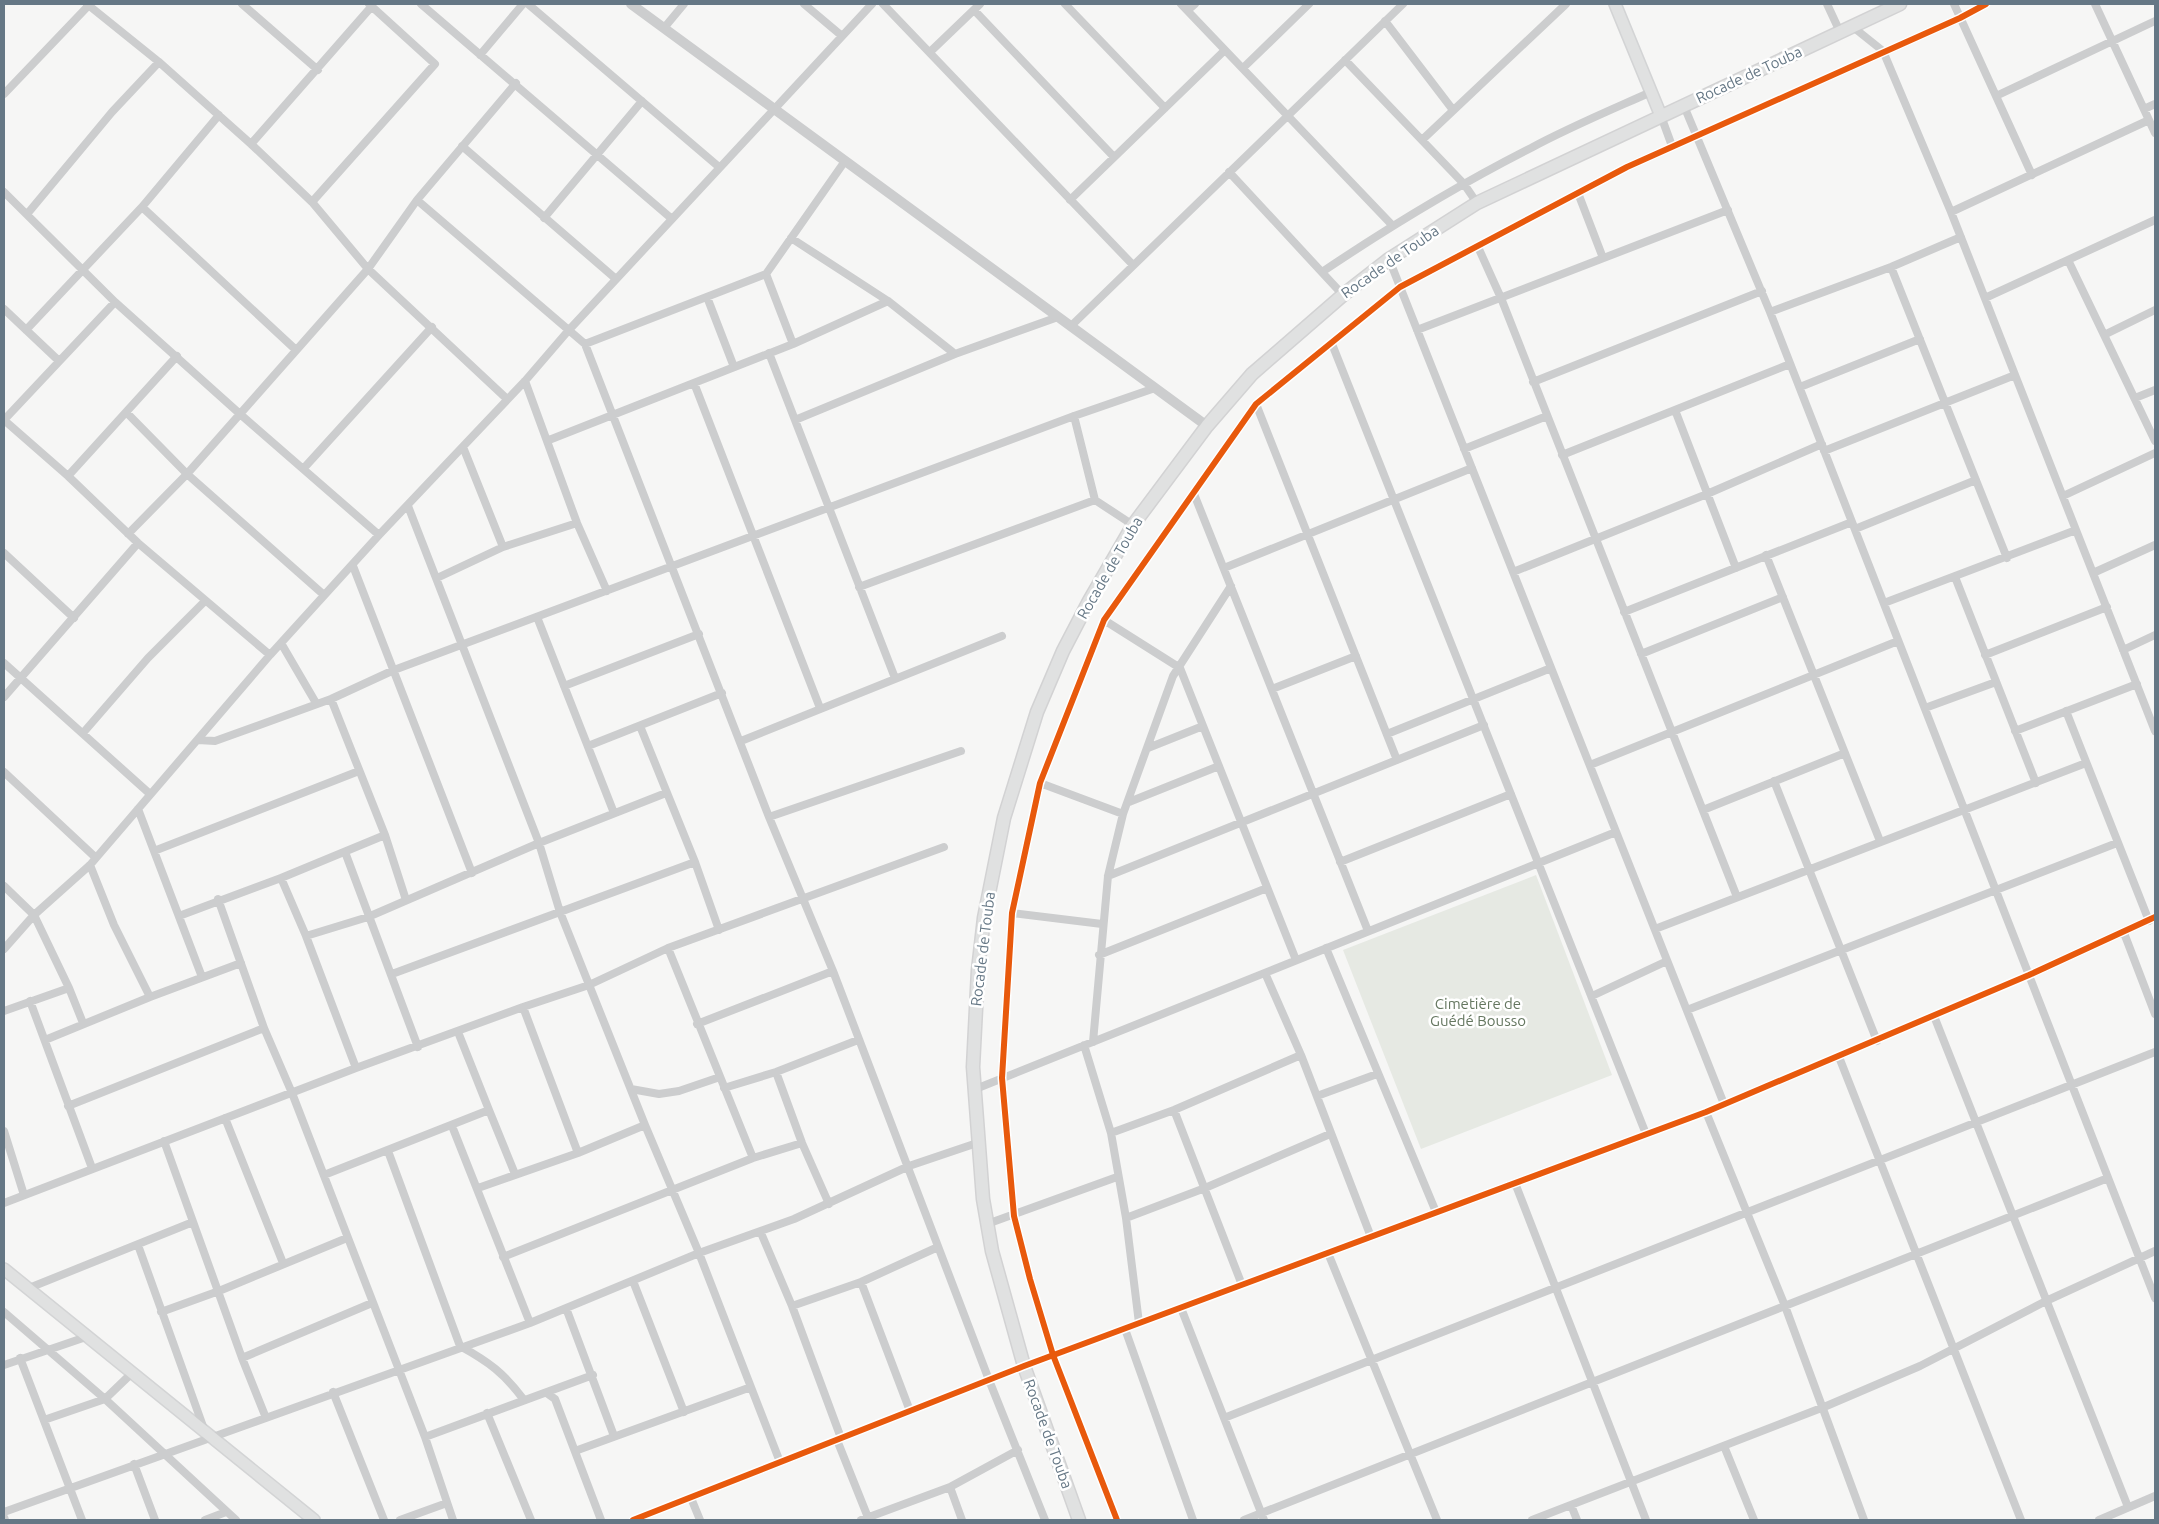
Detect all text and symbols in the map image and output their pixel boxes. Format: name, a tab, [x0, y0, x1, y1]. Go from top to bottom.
street label: Rocade de Touba	[1693, 43, 1805, 107]
street label: Rocade de Touba	[1338, 222, 1442, 302]
street label: Rocade de Touba	[1073, 514, 1146, 622]
street label: Rocade de Touba	[967, 891, 998, 1007]
park label: Cimetière de Guédé Bousso	[1430, 995, 1526, 1029]
street label: Rocade de Touba	[1021, 1377, 1076, 1491]

